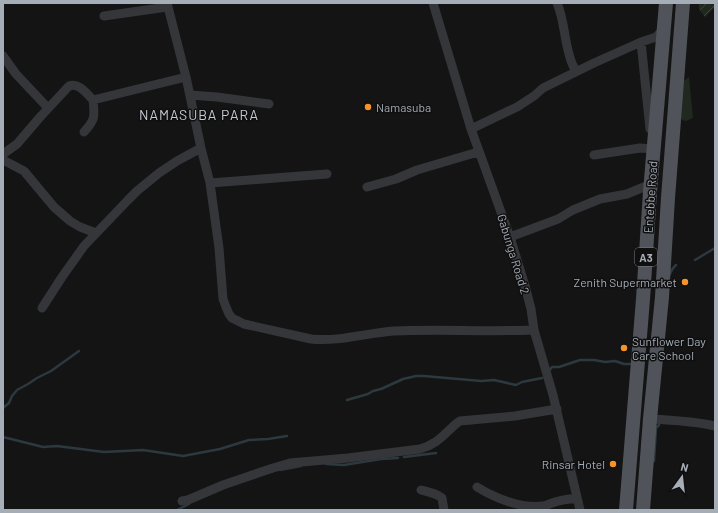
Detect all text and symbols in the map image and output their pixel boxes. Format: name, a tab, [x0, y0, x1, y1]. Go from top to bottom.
place label: Namasuba	[376, 100, 431, 114]
marker: Namasuba	[363, 102, 373, 112]
district label: NAMASUBA PARA	[139, 106, 259, 123]
street label: Entebbe Road	[640, 160, 660, 234]
street label: Gabunga Road 2	[495, 212, 533, 296]
road number: A3	[635, 248, 657, 266]
place label: Zenith Supermarket	[574, 275, 677, 289]
marker: Zenith Supermarket	[680, 277, 690, 287]
place label: Sunflower Day Care School	[632, 334, 706, 362]
marker: Sunflower Day Care School	[619, 343, 629, 353]
place label: Rinsar Hotel	[542, 457, 605, 471]
north arrow	[662, 457, 702, 497]
marker: Rinsar Hotel	[608, 459, 618, 469]
text: N	[679, 460, 690, 474]

